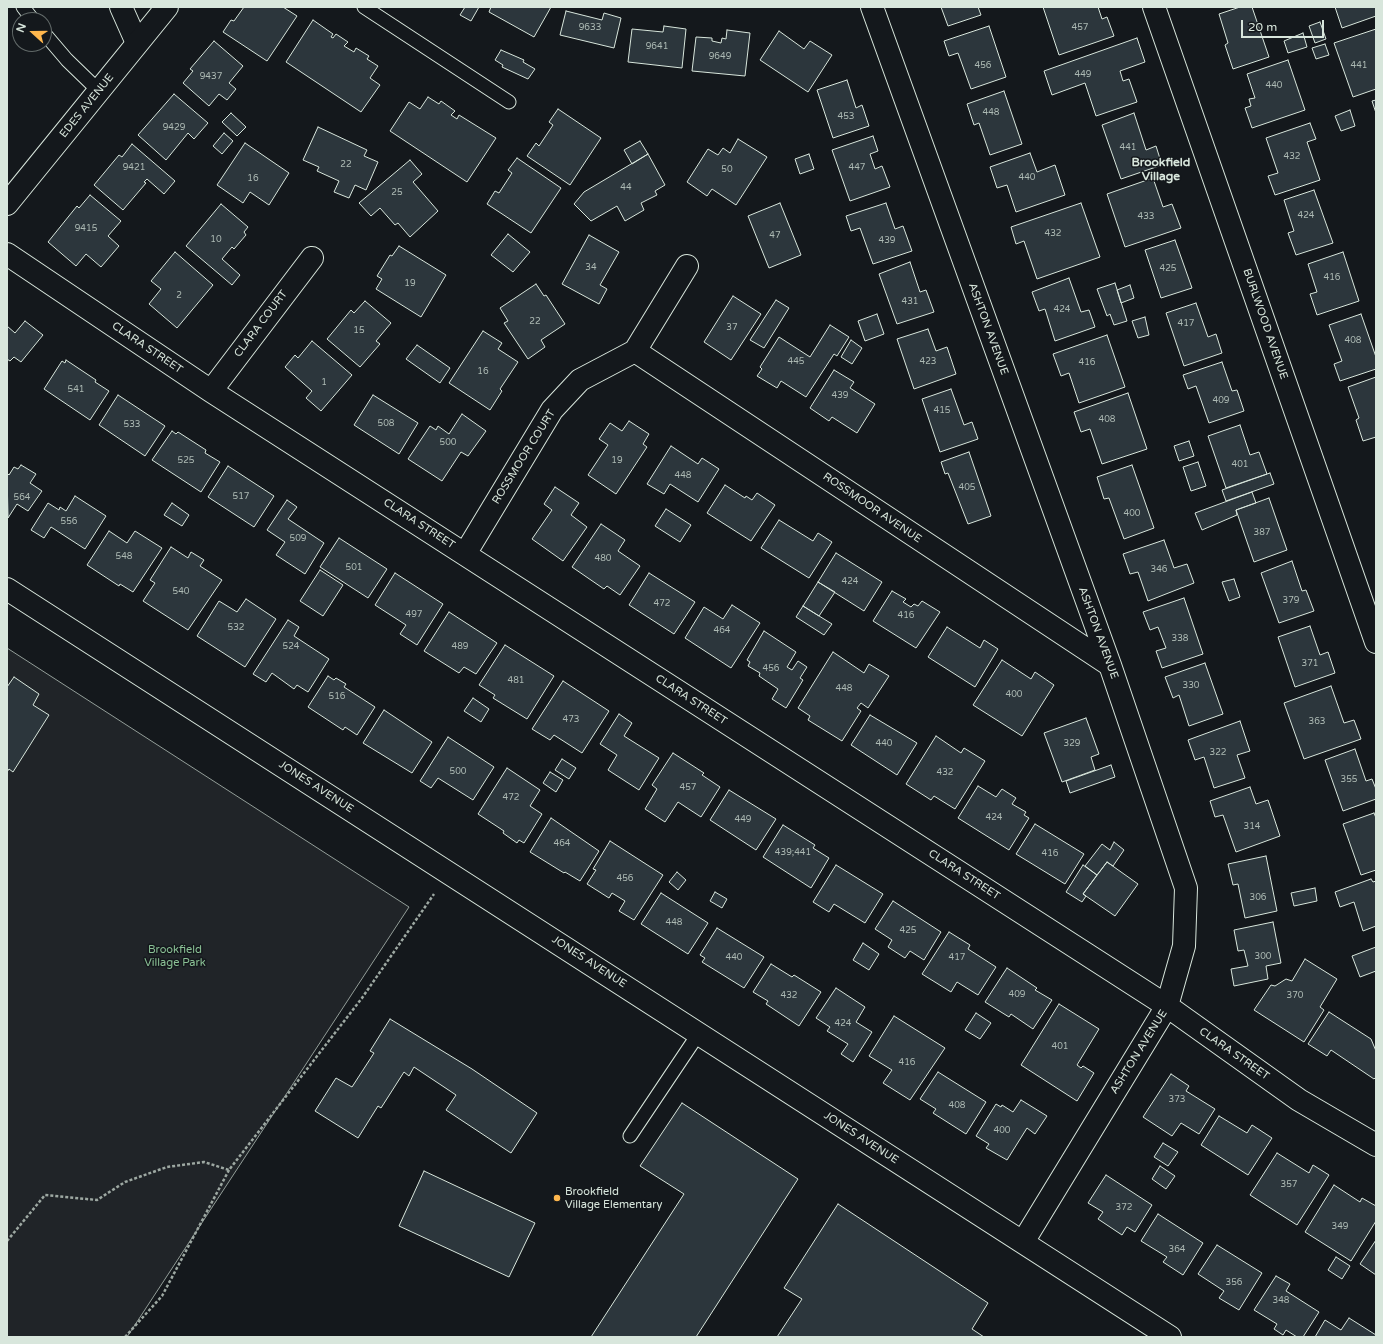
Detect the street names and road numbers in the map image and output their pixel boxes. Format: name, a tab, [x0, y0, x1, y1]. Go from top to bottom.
street label: EDES AVENUE	[57, 71, 117, 141]
street label: BURLWOOD AVENUE	[1240, 267, 1290, 381]
street label: ASHTON AVENUE	[965, 281, 1011, 377]
street label: CLARA COURT	[232, 288, 290, 360]
street label: CLARA STREET	[109, 319, 185, 377]
street label: ROSSMOOR COURT	[490, 407, 558, 507]
street label: ROSSMOOR AVENUE	[820, 470, 924, 546]
street label: CLARA STREET	[381, 496, 457, 552]
street label: ASHTON AVENUE	[1075, 585, 1121, 681]
street label: CLARA STREET	[653, 672, 729, 728]
street label: JONES AVENUE	[276, 758, 356, 816]
street label: CLARA STREET	[926, 847, 1002, 903]
street label: JONES AVENUE	[549, 933, 629, 991]
street label: ASHTON AVENUE	[1108, 1007, 1170, 1097]
street label: CLARA STREET	[1196, 1025, 1272, 1083]
street label: JONES AVENUE	[821, 1109, 901, 1167]

